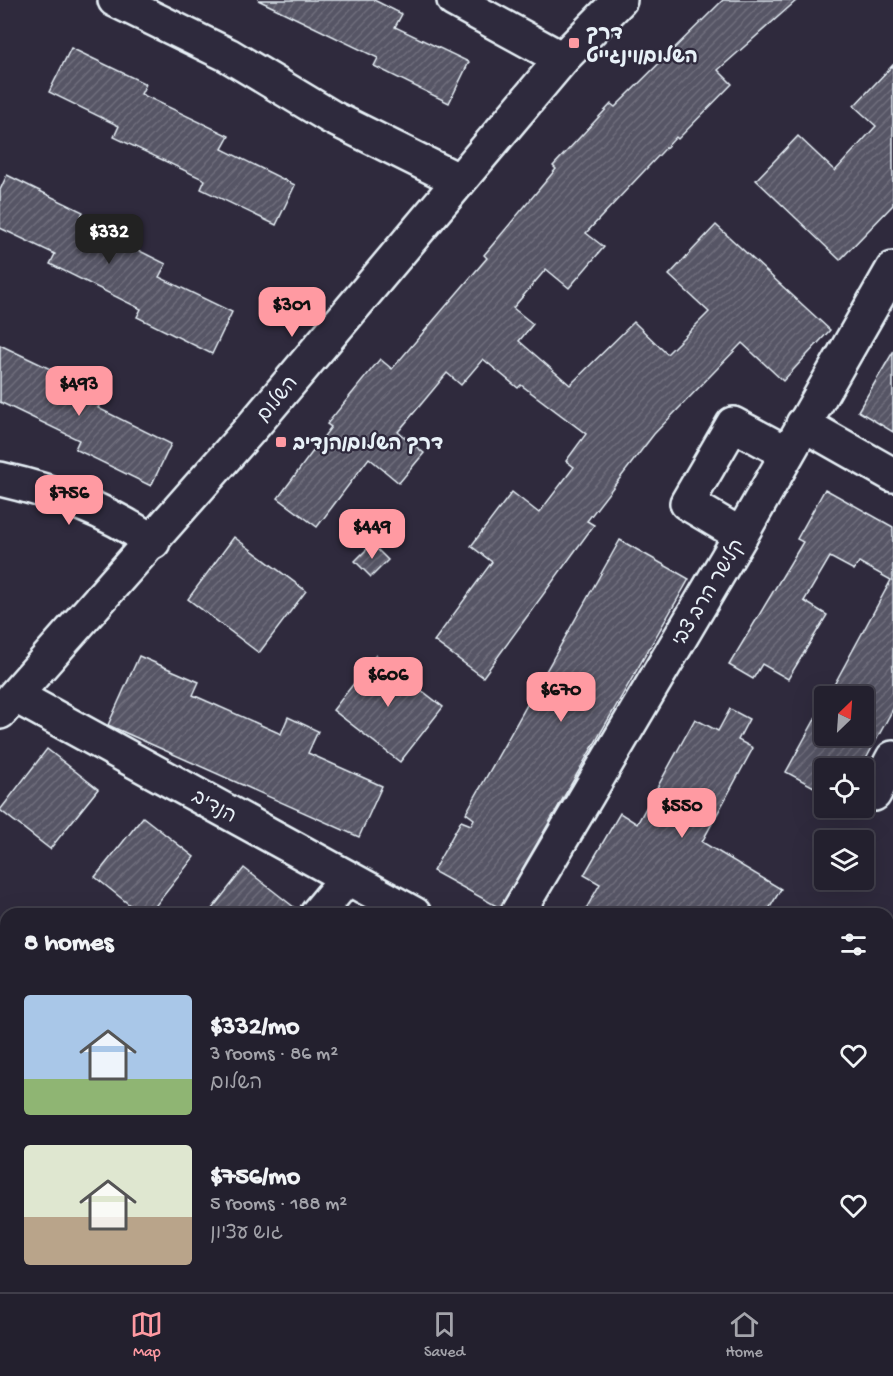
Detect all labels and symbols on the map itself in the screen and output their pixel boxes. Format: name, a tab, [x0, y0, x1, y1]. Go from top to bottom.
place label: דרך השלום/וינגייט	[586, 24, 698, 70]
marker: דרך השלום/וינגייט	[567, 36, 581, 50]
pin: $332	[73, 214, 145, 265]
pin: $301	[256, 287, 328, 338]
pin: $493	[43, 366, 115, 417]
street label: השלום	[252, 371, 304, 428]
place label: דרך השלום/הנדיב	[292, 432, 443, 457]
marker: דרך השלום/הנדיב	[274, 435, 288, 449]
pin: $756	[33, 475, 105, 526]
pin: $449	[336, 509, 408, 560]
street label: קלישר הרב צבי	[667, 535, 751, 651]
pin: $606	[352, 657, 424, 708]
pin: $670	[525, 672, 597, 723]
north arrow	[814, 686, 874, 746]
street label: הנדיב	[187, 787, 240, 830]
pin: $550	[646, 788, 718, 839]

